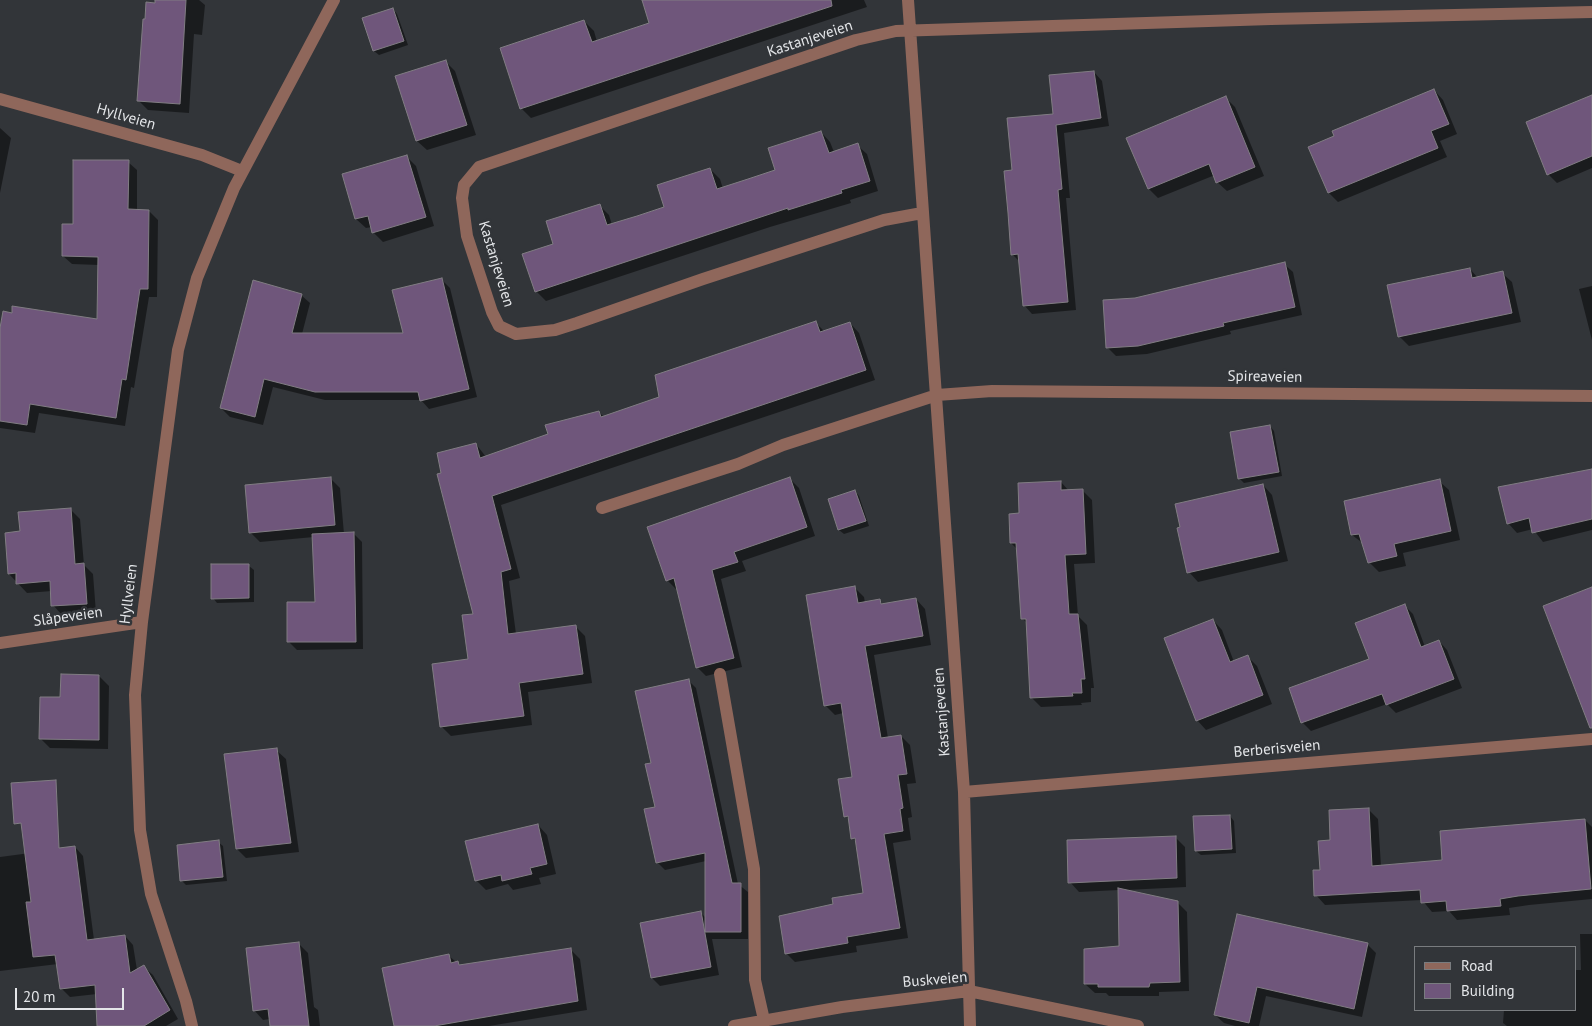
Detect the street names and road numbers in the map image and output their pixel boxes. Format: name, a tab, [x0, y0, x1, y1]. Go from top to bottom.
street label: Kastanjeveien	[765, 17, 855, 61]
street label: Hyllveien	[95, 100, 157, 134]
street label: Kastanjeveien	[474, 219, 518, 309]
street label: Spireaveien	[1227, 367, 1303, 387]
street label: Hyllveien	[116, 563, 142, 625]
street label: Slåpeveien	[32, 603, 104, 631]
street label: Kastanjeveien	[930, 667, 954, 757]
street label: Berberisveien	[1233, 736, 1321, 762]
street label: Buskveien	[902, 968, 968, 992]

